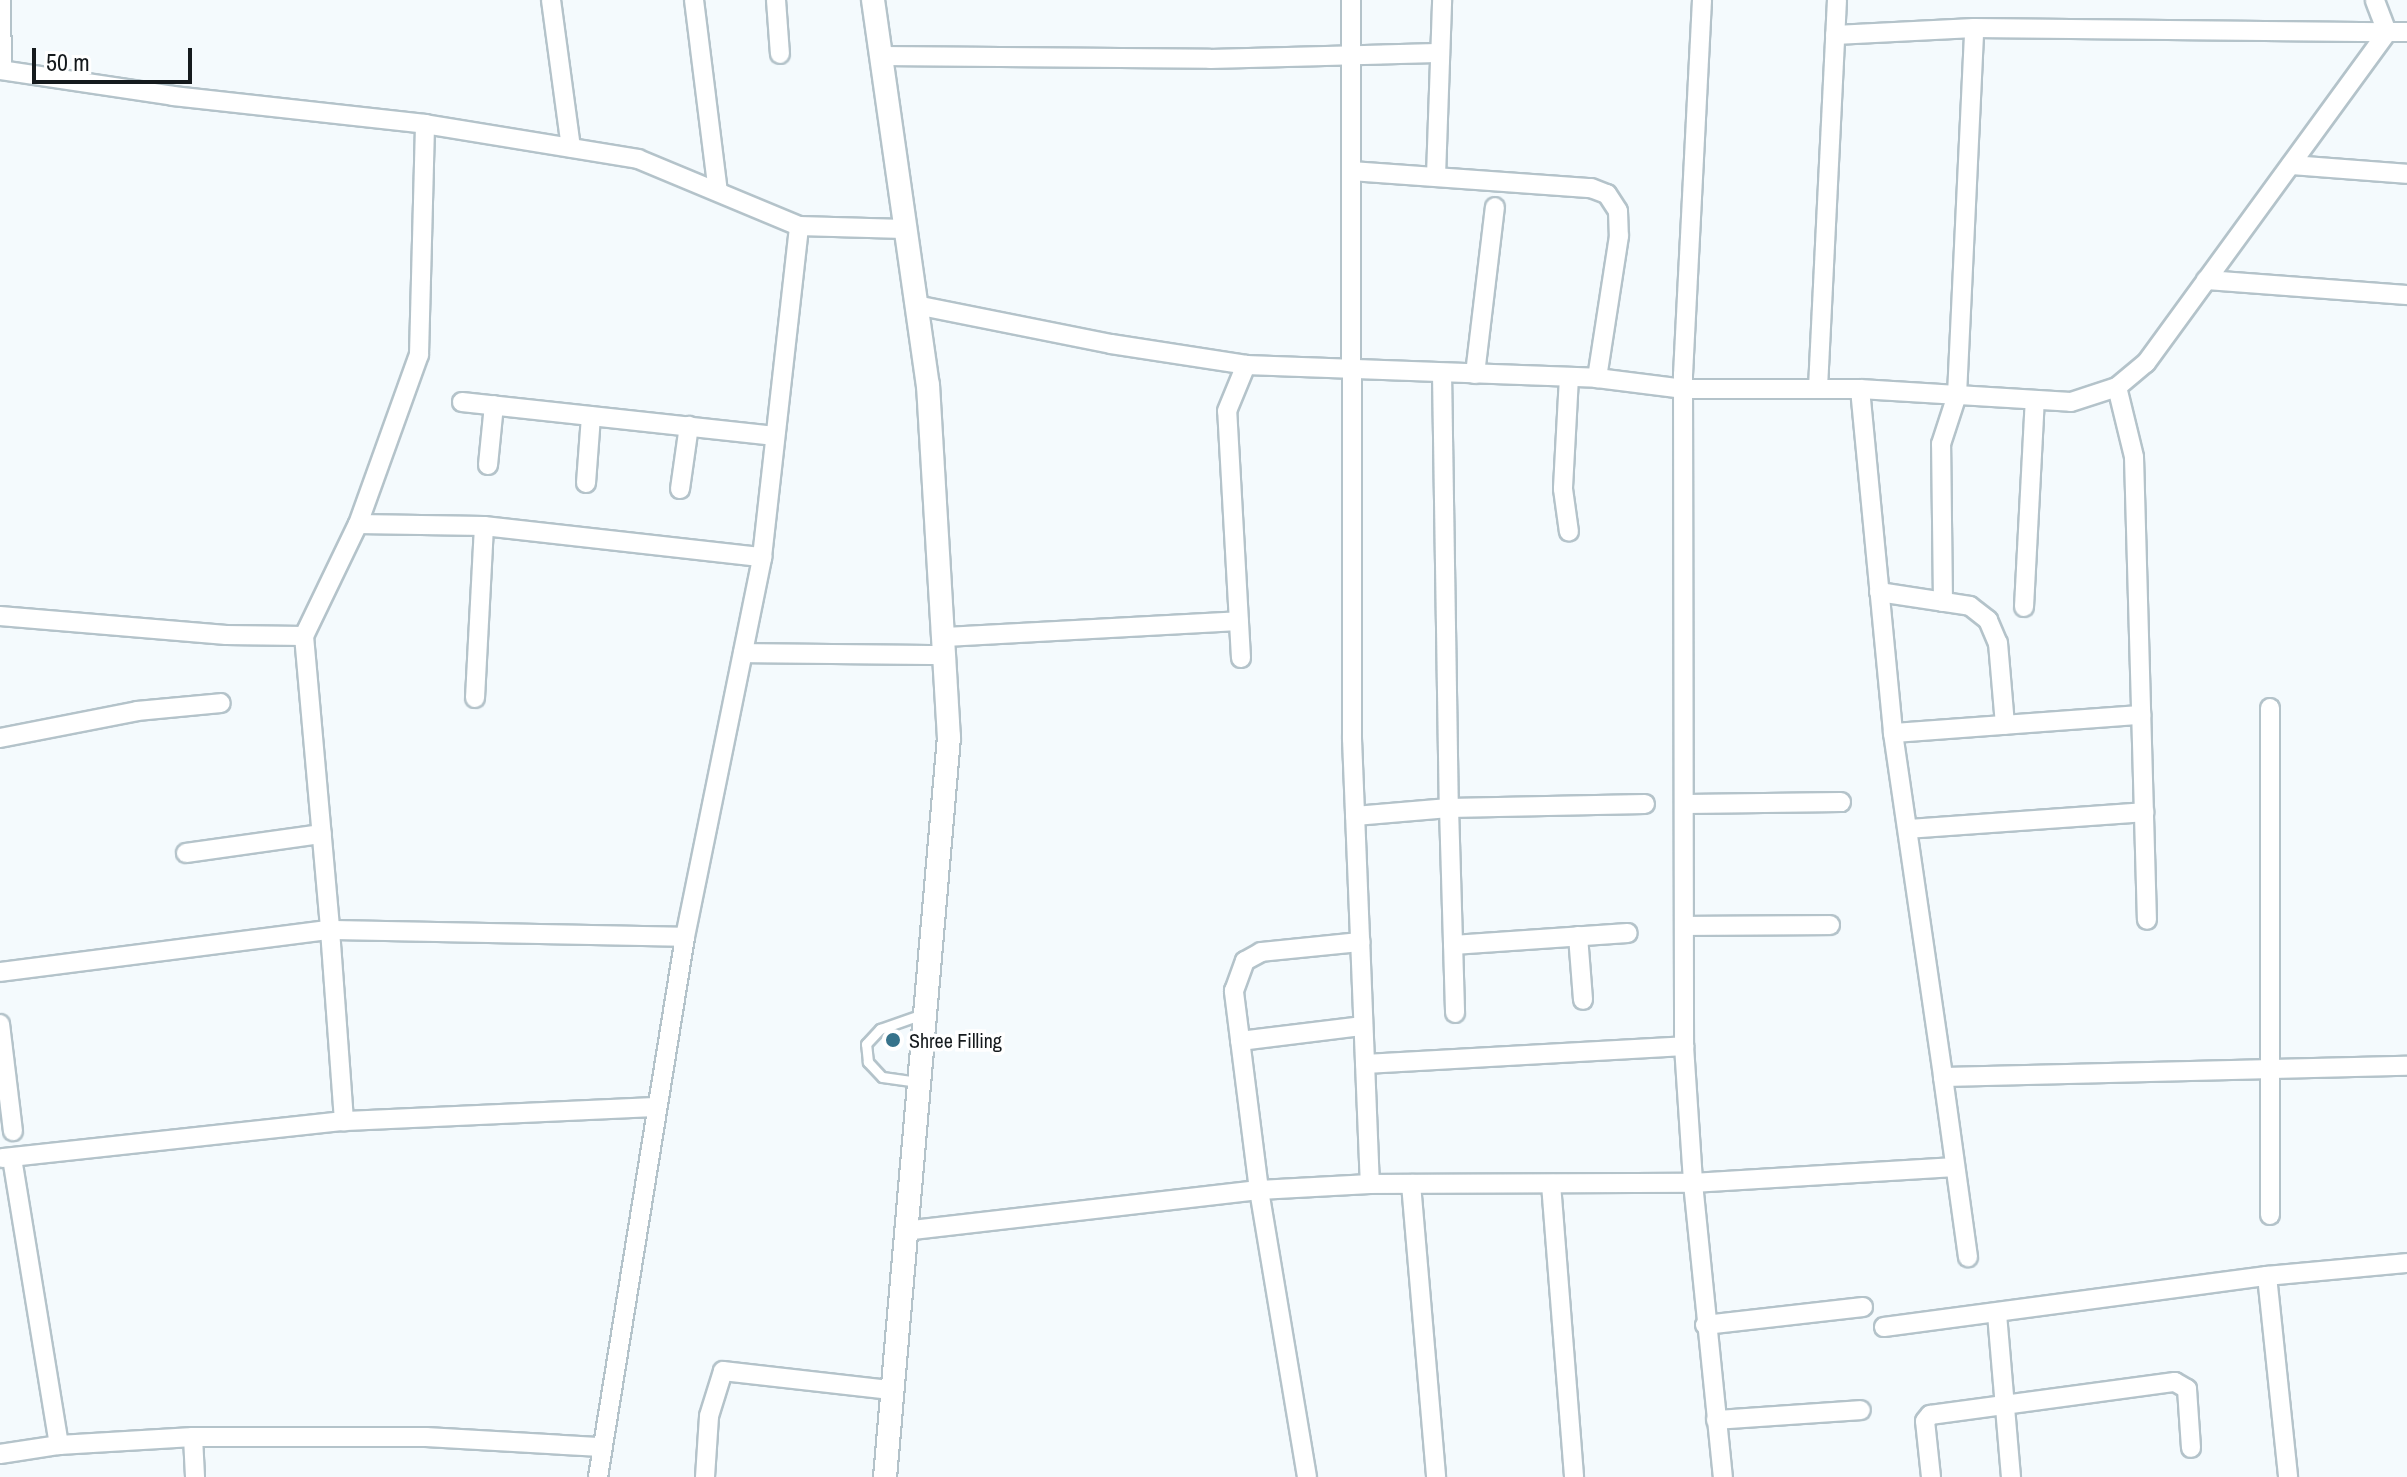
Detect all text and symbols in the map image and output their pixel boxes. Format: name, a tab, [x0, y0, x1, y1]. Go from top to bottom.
scale bar	[36, 32, 196, 82]
text: 50 m	[46, 46, 90, 78]
place label: Shree Filling	[909, 1028, 1002, 1052]
marker: Shree Filling	[884, 1031, 902, 1049]

